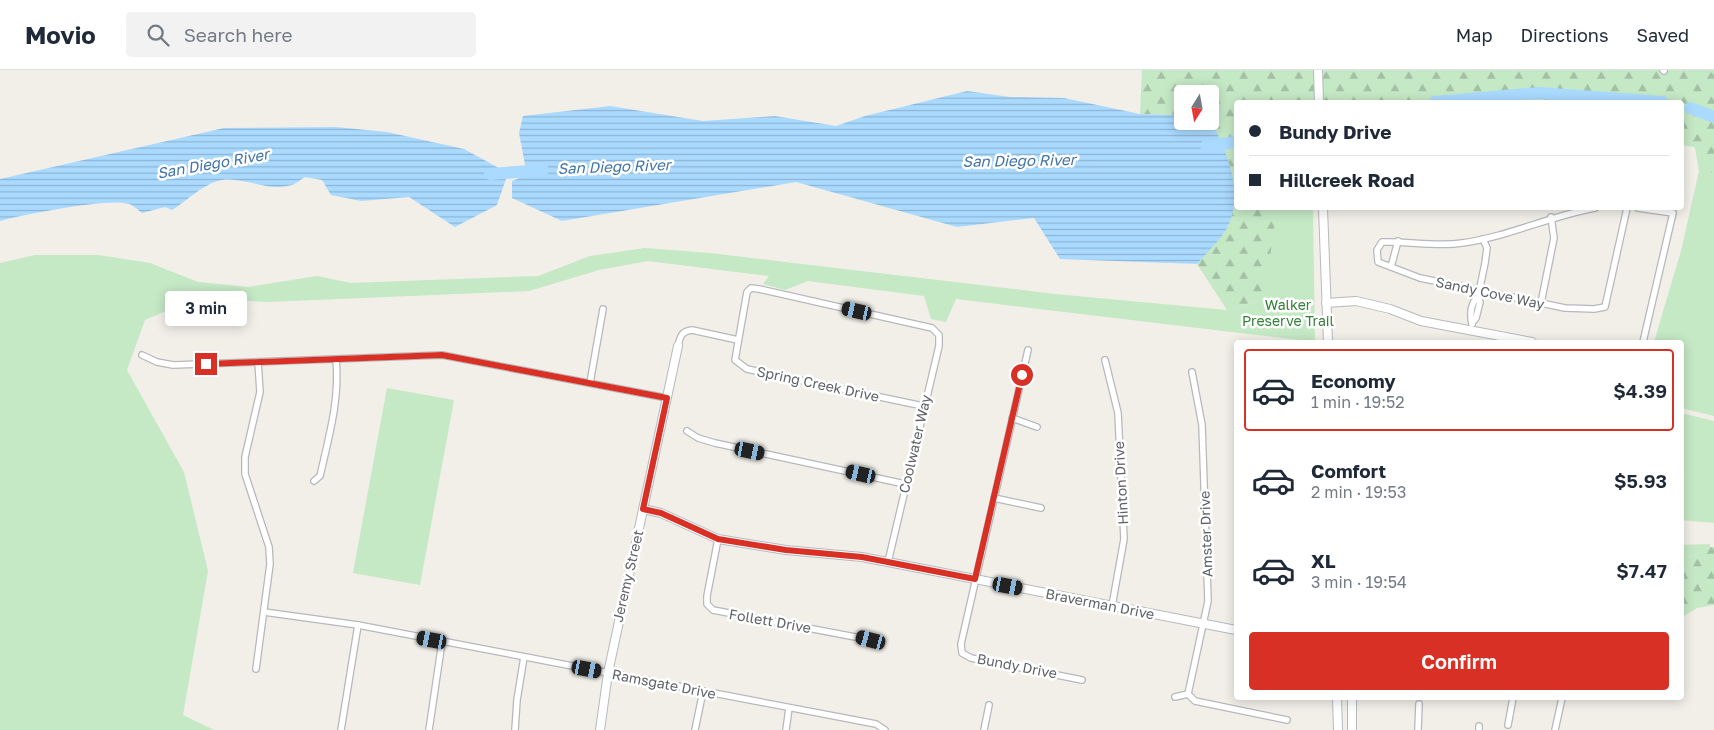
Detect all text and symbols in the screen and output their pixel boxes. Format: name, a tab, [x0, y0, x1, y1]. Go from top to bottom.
search box	[126, 12, 476, 57]
text: Movio	[25, 20, 96, 49]
icon: search	[144, 21, 172, 49]
text: Search here	[184, 23, 293, 46]
text: Map	[1456, 24, 1492, 46]
text: Directions	[1520, 24, 1608, 46]
text: Saved	[1636, 24, 1689, 46]
north arrow	[1174, 85, 1219, 130]
map controls	[1174, 85, 1219, 130]
text: Bundy Drive	[1279, 120, 1391, 143]
water label: San Diego River	[156, 144, 272, 183]
water label: San Diego River	[962, 150, 1078, 171]
water label: San Diego River	[557, 155, 673, 178]
text: Hillcreek Road	[1279, 168, 1415, 191]
street label: Sandy Cove Way	[1434, 273, 1546, 312]
callout: 3 min	[165, 292, 247, 326]
park label: Walker Preserve Trail	[1242, 296, 1334, 329]
text: 3 min	[185, 298, 227, 318]
car	[840, 300, 873, 322]
route end	[195, 353, 217, 375]
street label: Spring Creek Drive	[755, 362, 881, 405]
route start	[1011, 364, 1033, 386]
icon: car	[1251, 368, 1296, 413]
text: Economy	[1311, 369, 1396, 392]
text: $4.39	[1613, 379, 1667, 402]
text: 1 min · 19:52	[1311, 392, 1405, 412]
street label: Coolwater Way	[895, 393, 934, 495]
car	[733, 441, 766, 461]
street label: Hinton Drive	[1110, 441, 1131, 525]
icon: car	[1251, 458, 1296, 503]
text: Comfort	[1311, 459, 1386, 482]
car	[844, 463, 877, 485]
text: $5.93	[1614, 469, 1667, 492]
text: 2 min · 19:53	[1311, 482, 1406, 502]
street label: Amster Drive	[1195, 490, 1216, 578]
street label: Jeremy Street	[609, 528, 646, 624]
icon: car	[1251, 548, 1296, 593]
text: XL	[1311, 549, 1336, 572]
text: $7.47	[1616, 559, 1667, 582]
text: 3 min · 19:54	[1311, 572, 1407, 592]
car	[991, 576, 1024, 596]
street label: Braverman Drive	[1044, 585, 1156, 622]
street label: Follett Drive	[728, 605, 812, 636]
car	[854, 629, 887, 651]
car	[415, 630, 448, 650]
button: Confirm	[1249, 632, 1669, 690]
street label: Bundy Drive	[976, 649, 1059, 682]
car	[570, 659, 603, 679]
street label: Ramsgate Drive	[611, 665, 717, 702]

